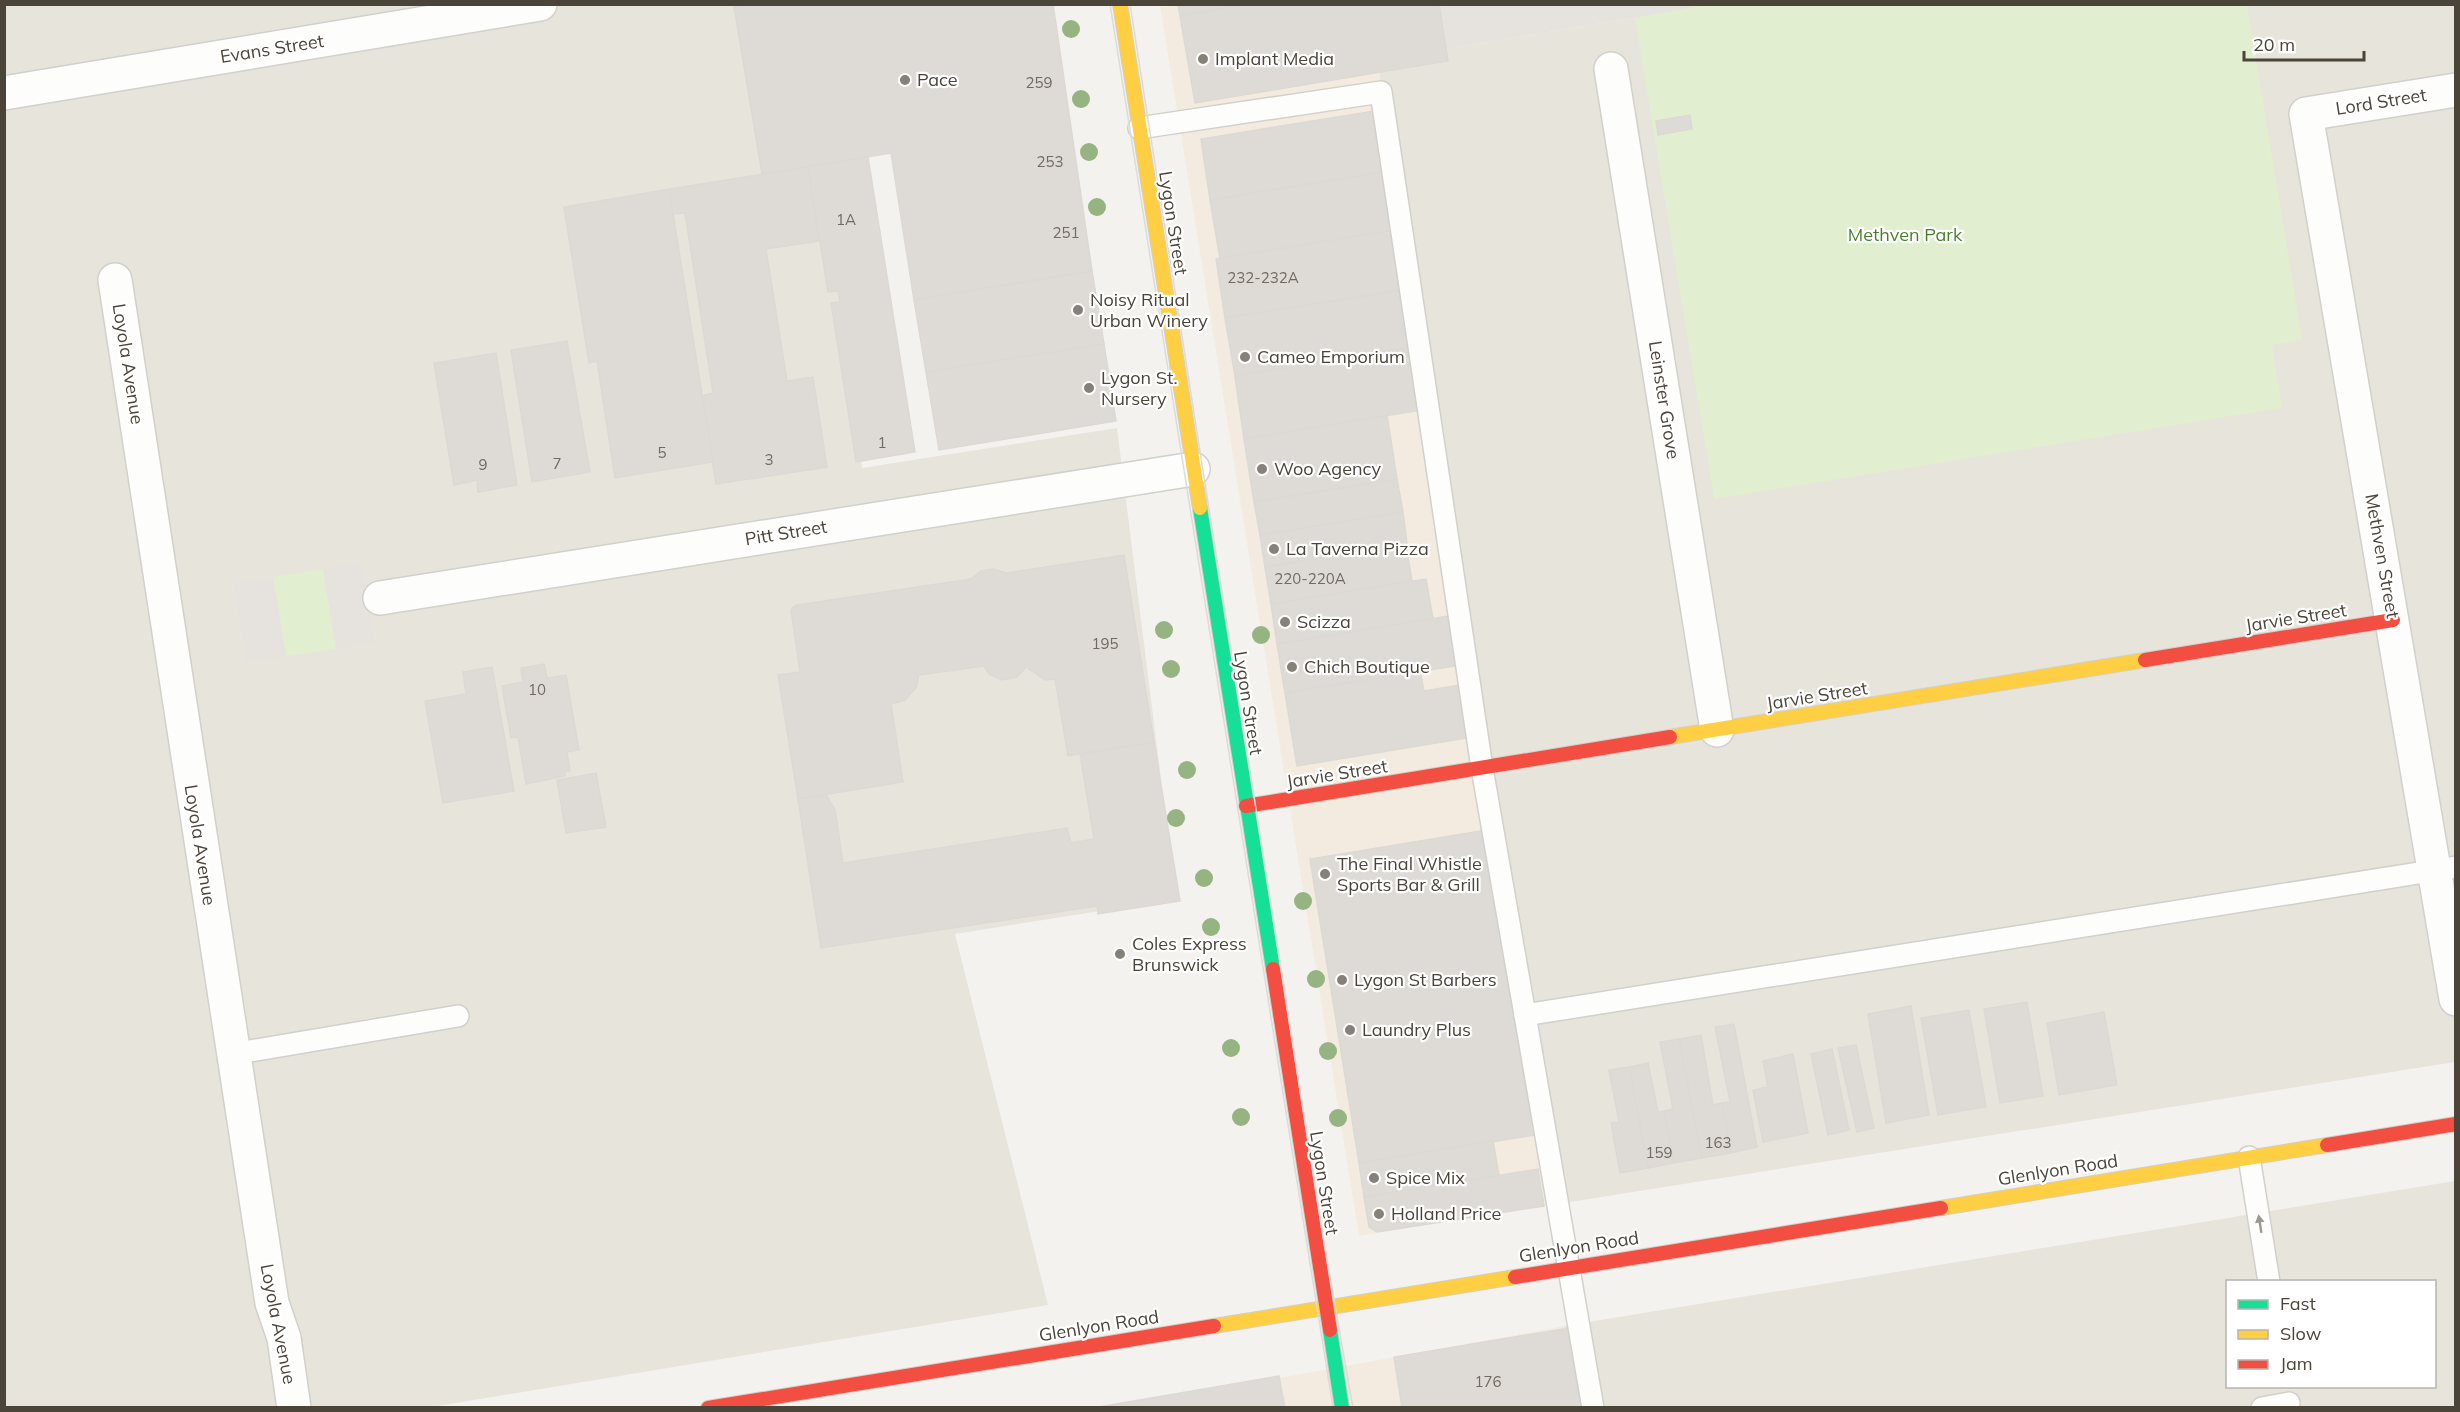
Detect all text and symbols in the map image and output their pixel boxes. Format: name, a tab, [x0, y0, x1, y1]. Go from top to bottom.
scale bar	[2244, 24, 2364, 62]
street label: Evans Street	[218, 29, 325, 68]
text: 20 m	[2253, 33, 2295, 56]
place label: Implant Media	[1215, 47, 1334, 70]
marker: Implant Media	[1196, 52, 1210, 66]
place label: Pace	[917, 68, 958, 91]
marker: Pace	[898, 73, 912, 87]
house number: 259	[1025, 73, 1053, 92]
street label: Lord Street	[2334, 83, 2428, 120]
house number: 253	[1036, 152, 1064, 171]
street label: Lygon Street	[1154, 169, 1193, 276]
house number: 1A	[836, 210, 856, 229]
house number: 251	[1052, 223, 1080, 242]
park label: Methven Park	[1848, 223, 1963, 246]
house number: 232-232A	[1227, 268, 1299, 287]
place label: Noisy Ritual Urban Winery	[1090, 288, 1208, 332]
street label: Loyola Avenue	[108, 302, 149, 426]
marker: Noisy Ritual Urban Winery	[1071, 303, 1085, 317]
street label: Leinster Grove	[1644, 339, 1685, 461]
place label: Cameo Emporium	[1257, 345, 1405, 368]
marker: Cameo Emporium	[1238, 350, 1252, 364]
place label: Lygon St. Nursery	[1101, 366, 1178, 410]
marker: Lygon St. Nursery	[1082, 381, 1096, 395]
house number: 1	[877, 433, 887, 452]
house number: 5	[657, 443, 667, 462]
house number: 3	[764, 450, 774, 469]
house number: 7	[552, 454, 562, 473]
house number: 9	[478, 455, 488, 474]
place label: Woo Agency	[1274, 457, 1382, 480]
marker: Woo Agency	[1255, 462, 1269, 476]
street label: Methven Street	[2360, 492, 2405, 620]
street label: Pitt Street	[743, 515, 829, 550]
place label: La Taverna Pizza	[1286, 537, 1429, 560]
marker: La Taverna Pizza	[1267, 542, 1281, 556]
house number: 220-220A	[1274, 569, 1346, 588]
street label: Jarvie Street	[2244, 598, 2348, 637]
place label: Scizza	[1297, 610, 1351, 633]
marker: Scizza	[1278, 615, 1292, 629]
house number: 195	[1091, 634, 1119, 653]
street label: Lygon Street	[1229, 649, 1268, 756]
place label: Chich Boutique	[1304, 655, 1430, 678]
marker: Chich Boutique	[1285, 660, 1299, 674]
street label: Jarvie Street	[1765, 676, 1869, 715]
house number: 10	[528, 680, 546, 699]
street label: Jarvie Street	[1285, 754, 1389, 793]
street label: Loyola Avenue	[180, 783, 221, 907]
place label: The Final Whistle Sports Bar & Grill	[1337, 852, 1482, 896]
marker: The Final Whistle Sports Bar & Grill	[1318, 867, 1332, 881]
place label: Coles Express Brunswick	[1132, 932, 1247, 976]
marker: Coles Express Brunswick	[1113, 947, 1127, 961]
place label: Lygon St Barbers	[1354, 968, 1497, 991]
marker: Lygon St Barbers	[1335, 973, 1349, 987]
place label: Laundry Plus	[1362, 1018, 1471, 1041]
marker: Laundry Plus	[1343, 1023, 1357, 1037]
street label: Lygon Street	[1305, 1129, 1344, 1236]
house number: 163	[1704, 1133, 1732, 1152]
house number: 159	[1645, 1143, 1673, 1162]
street label: Glenlyon Road	[1996, 1149, 2120, 1190]
place label: Spice Mix	[1386, 1166, 1465, 1189]
marker: Spice Mix	[1367, 1171, 1381, 1185]
place label: Holland Price	[1391, 1202, 1501, 1225]
marker: Holland Price	[1372, 1207, 1386, 1221]
one-way arrow	[2255, 1214, 2264, 1233]
street label: Glenlyon Road	[1517, 1226, 1641, 1267]
street label: Loyola Avenue	[256, 1262, 301, 1386]
legend	[2226, 1280, 2436, 1388]
text: Fast	[2280, 1292, 2316, 1315]
street label: Glenlyon Road	[1037, 1305, 1161, 1346]
text: Slow	[2280, 1322, 2322, 1345]
text: Jam	[2280, 1352, 2313, 1375]
house number: 176	[1474, 1372, 1502, 1391]

